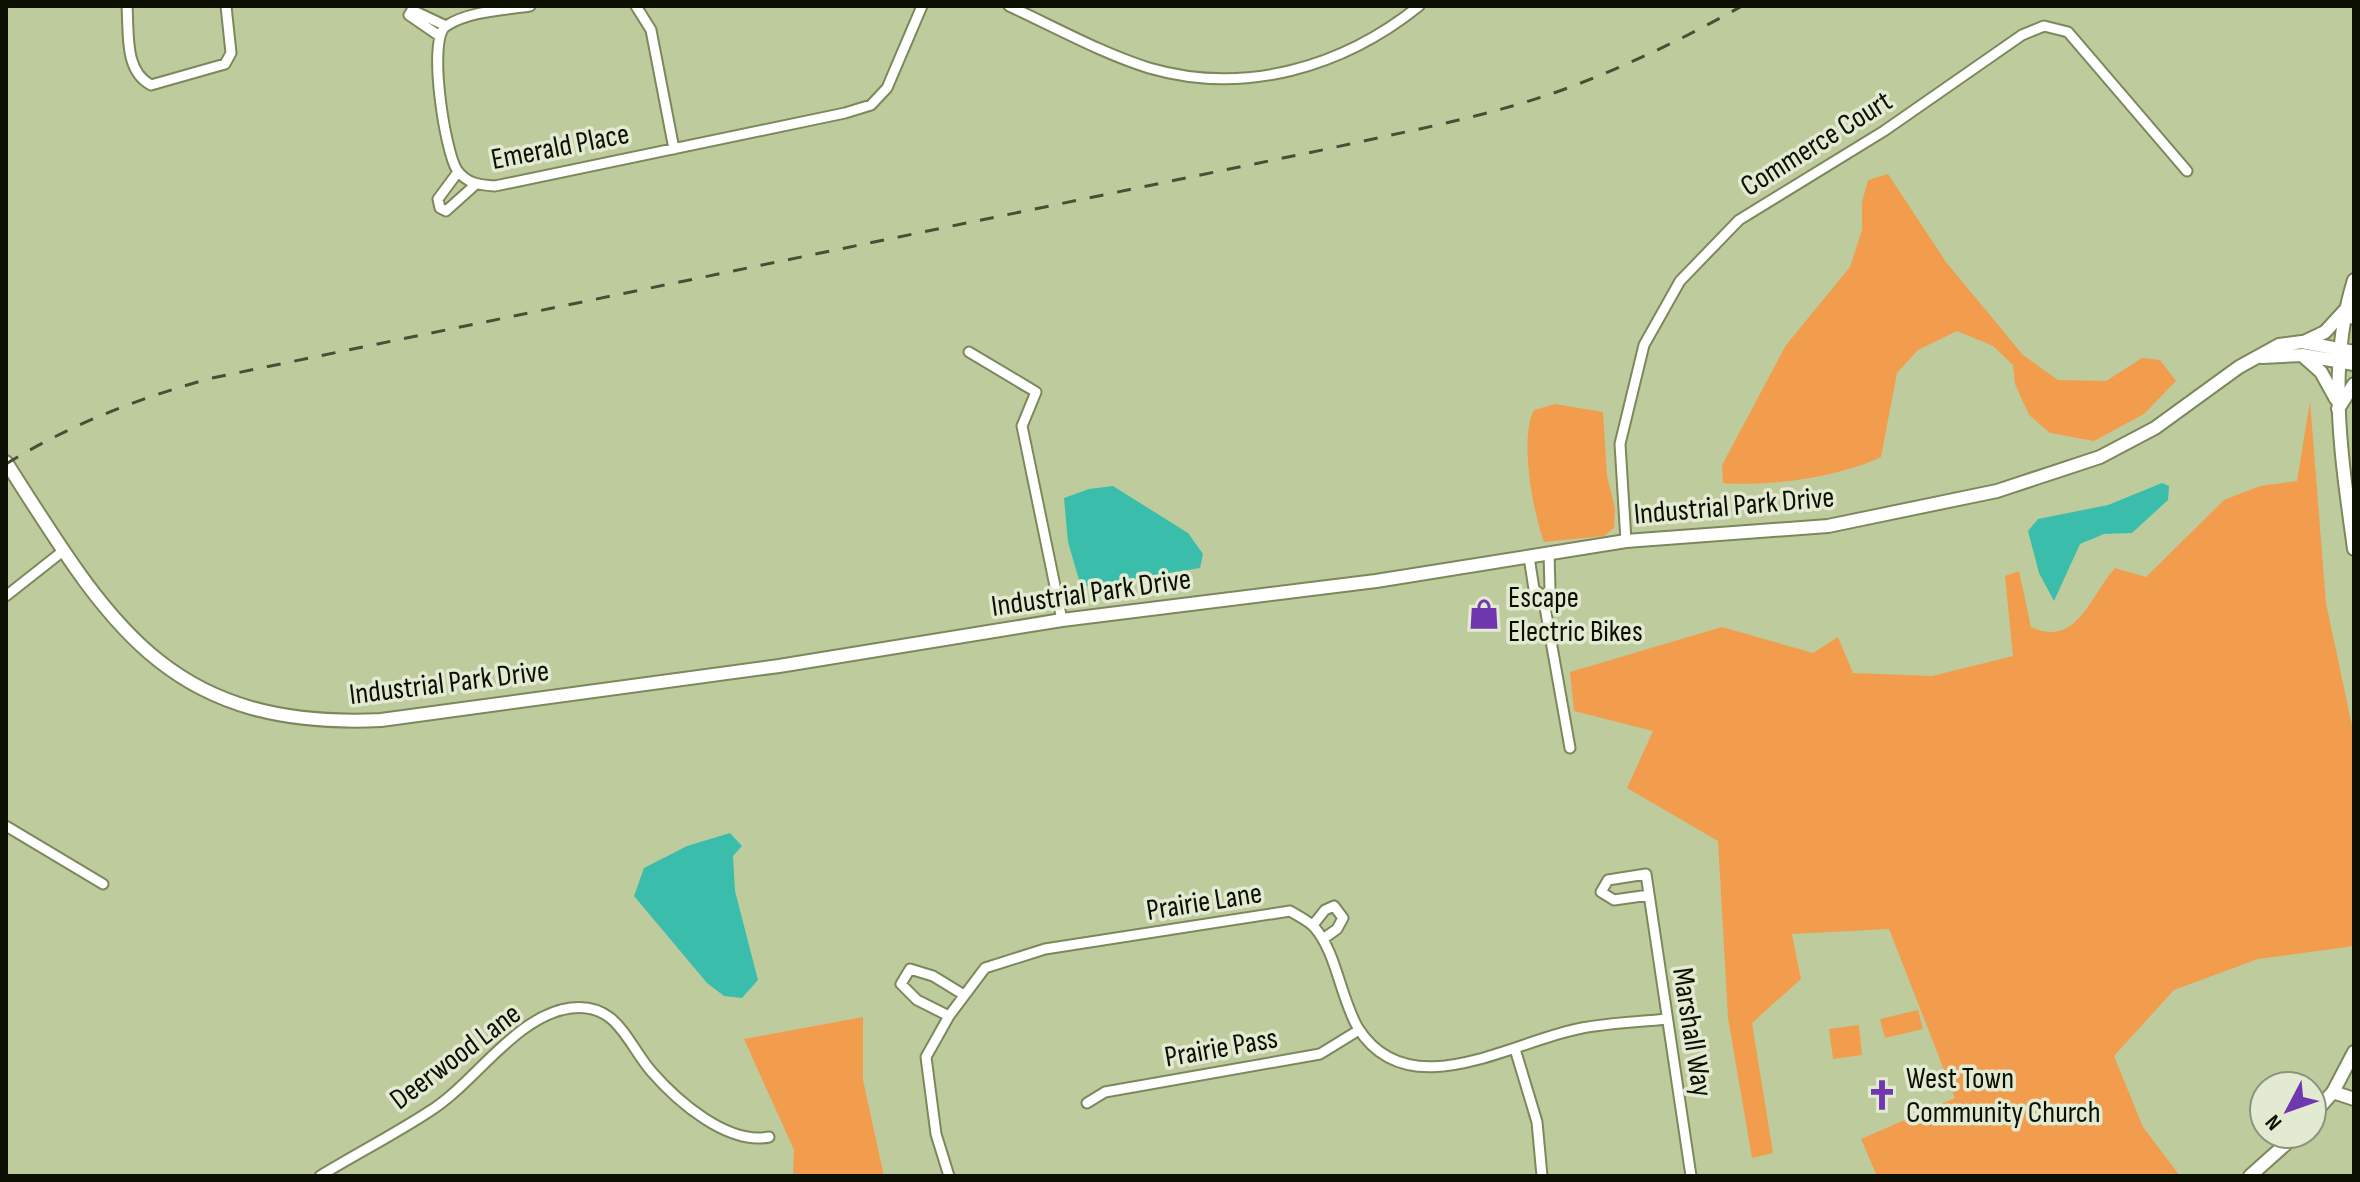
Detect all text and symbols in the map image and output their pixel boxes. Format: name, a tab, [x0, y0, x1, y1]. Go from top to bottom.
street label: Commerce Court	[1734, 83, 1899, 205]
street label: Emerald Place	[488, 116, 632, 178]
street label: Industrial Park Drive	[1632, 479, 1836, 533]
street label: Industrial Park Drive	[989, 561, 1193, 625]
place label: Escape Electric Bikes	[1508, 580, 1643, 650]
shop icon: Escape Electric Bikes	[1467, 597, 1501, 631]
street label: Industrial Park Drive	[347, 653, 551, 713]
street label: Prairie Lane	[1144, 875, 1265, 929]
street label: Marshall Way	[1664, 965, 1720, 1100]
street label: Deerwood Lane	[383, 996, 528, 1118]
street label: Prairie Pass	[1162, 1020, 1280, 1076]
place label: West Town Community Church	[1906, 1061, 2101, 1131]
north arrow	[2248, 1070, 2328, 1150]
church icon: West Town Community Church	[1865, 1078, 1899, 1112]
text: N	[2260, 1109, 2288, 1135]

